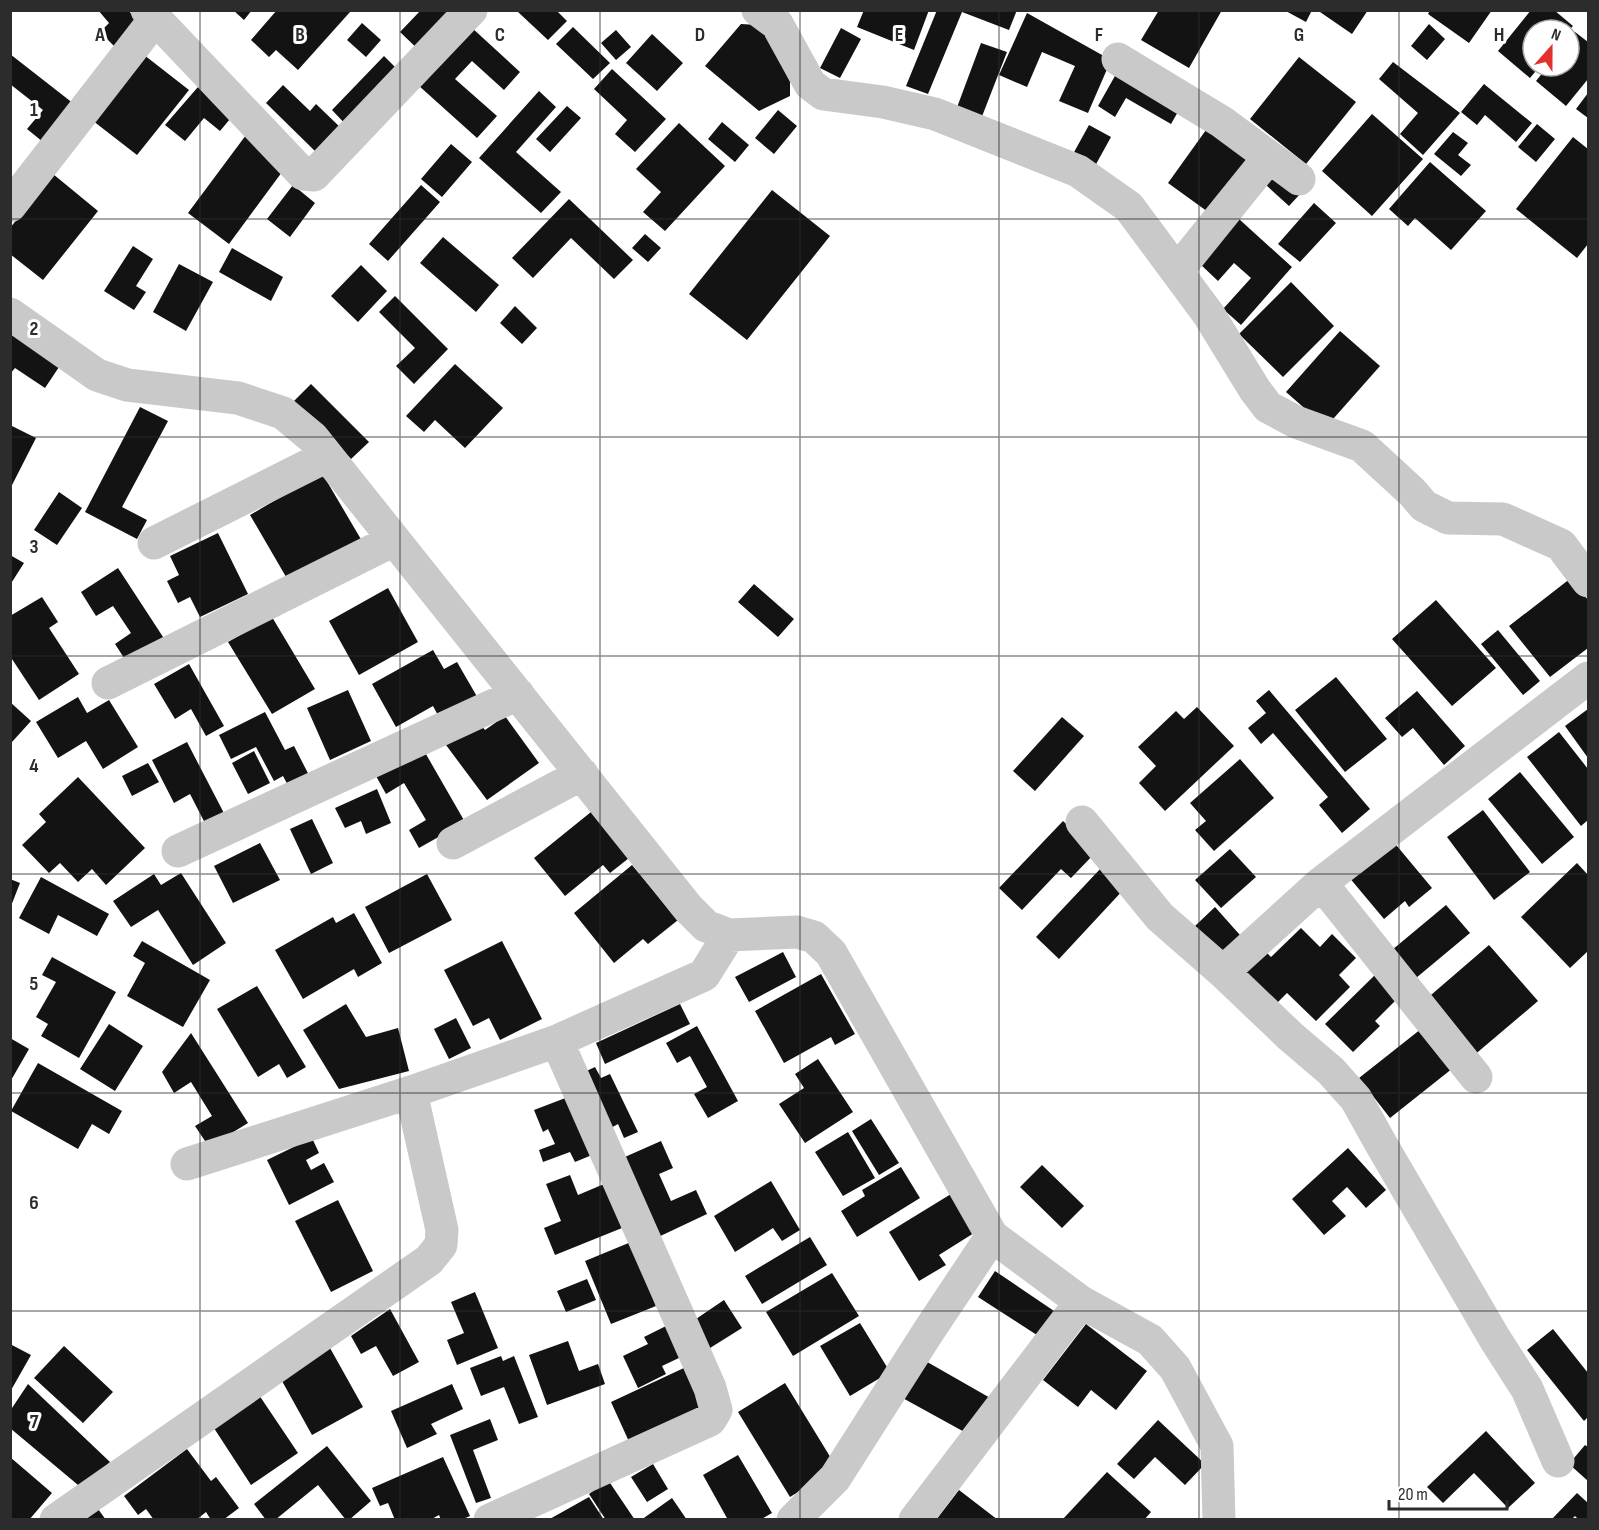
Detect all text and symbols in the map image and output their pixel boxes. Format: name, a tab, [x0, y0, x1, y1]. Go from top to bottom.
north arrow	[1521, 18, 1581, 78]
text: A	[94, 23, 105, 47]
text: B	[295, 23, 305, 47]
text: C	[495, 23, 505, 47]
text: D	[695, 23, 705, 47]
text: E	[895, 23, 903, 47]
text: F	[1095, 23, 1103, 47]
text: G	[1294, 23, 1304, 47]
text: H	[1494, 23, 1504, 47]
text: N	[1548, 25, 1563, 46]
text: 1	[30, 98, 38, 122]
text: 2	[30, 317, 38, 341]
text: 3	[30, 535, 39, 559]
text: 4	[29, 754, 39, 778]
text: 5	[30, 972, 39, 996]
text: 6	[29, 1191, 39, 1215]
text: 7	[30, 1410, 39, 1434]
scale bar	[1389, 1473, 1508, 1511]
text: 20 m	[1398, 1484, 1428, 1505]

